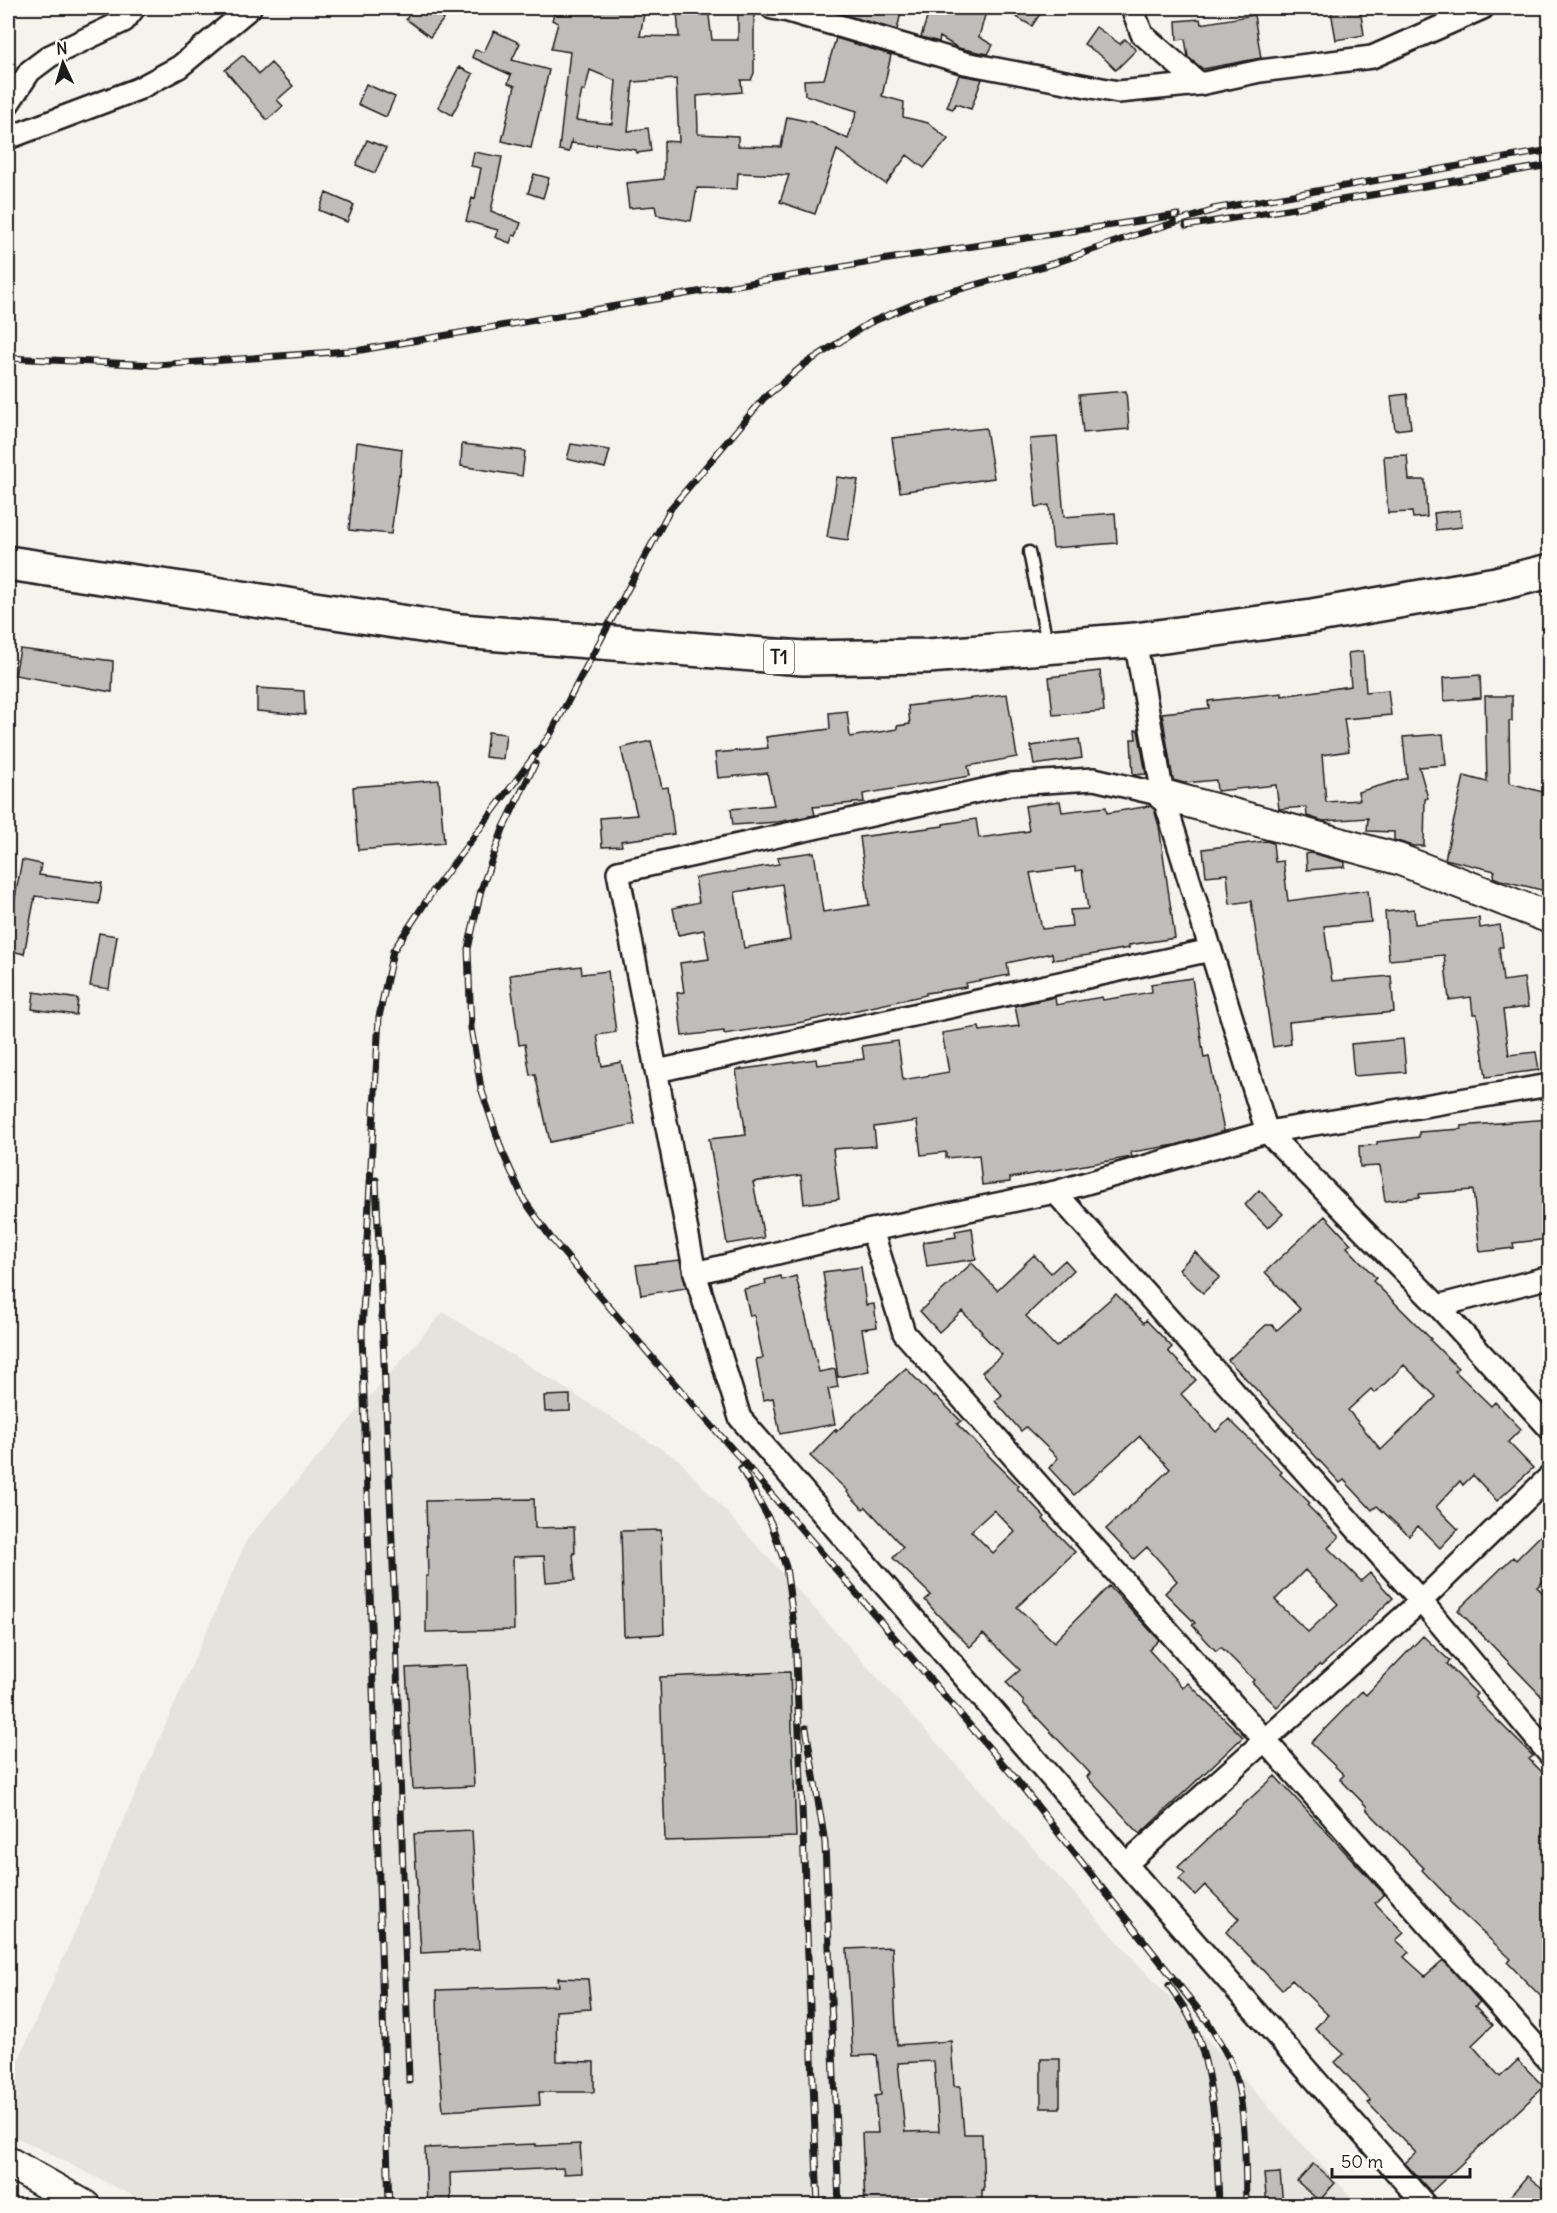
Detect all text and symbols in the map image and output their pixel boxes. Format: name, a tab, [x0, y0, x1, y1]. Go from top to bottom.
north arrow	[33, 33, 93, 93]
text: N	[56, 38, 68, 58]
road number: T1	[764, 640, 794, 674]
scale bar	[1332, 2141, 1470, 2179]
text: 50 m	[1341, 2150, 1383, 2173]

